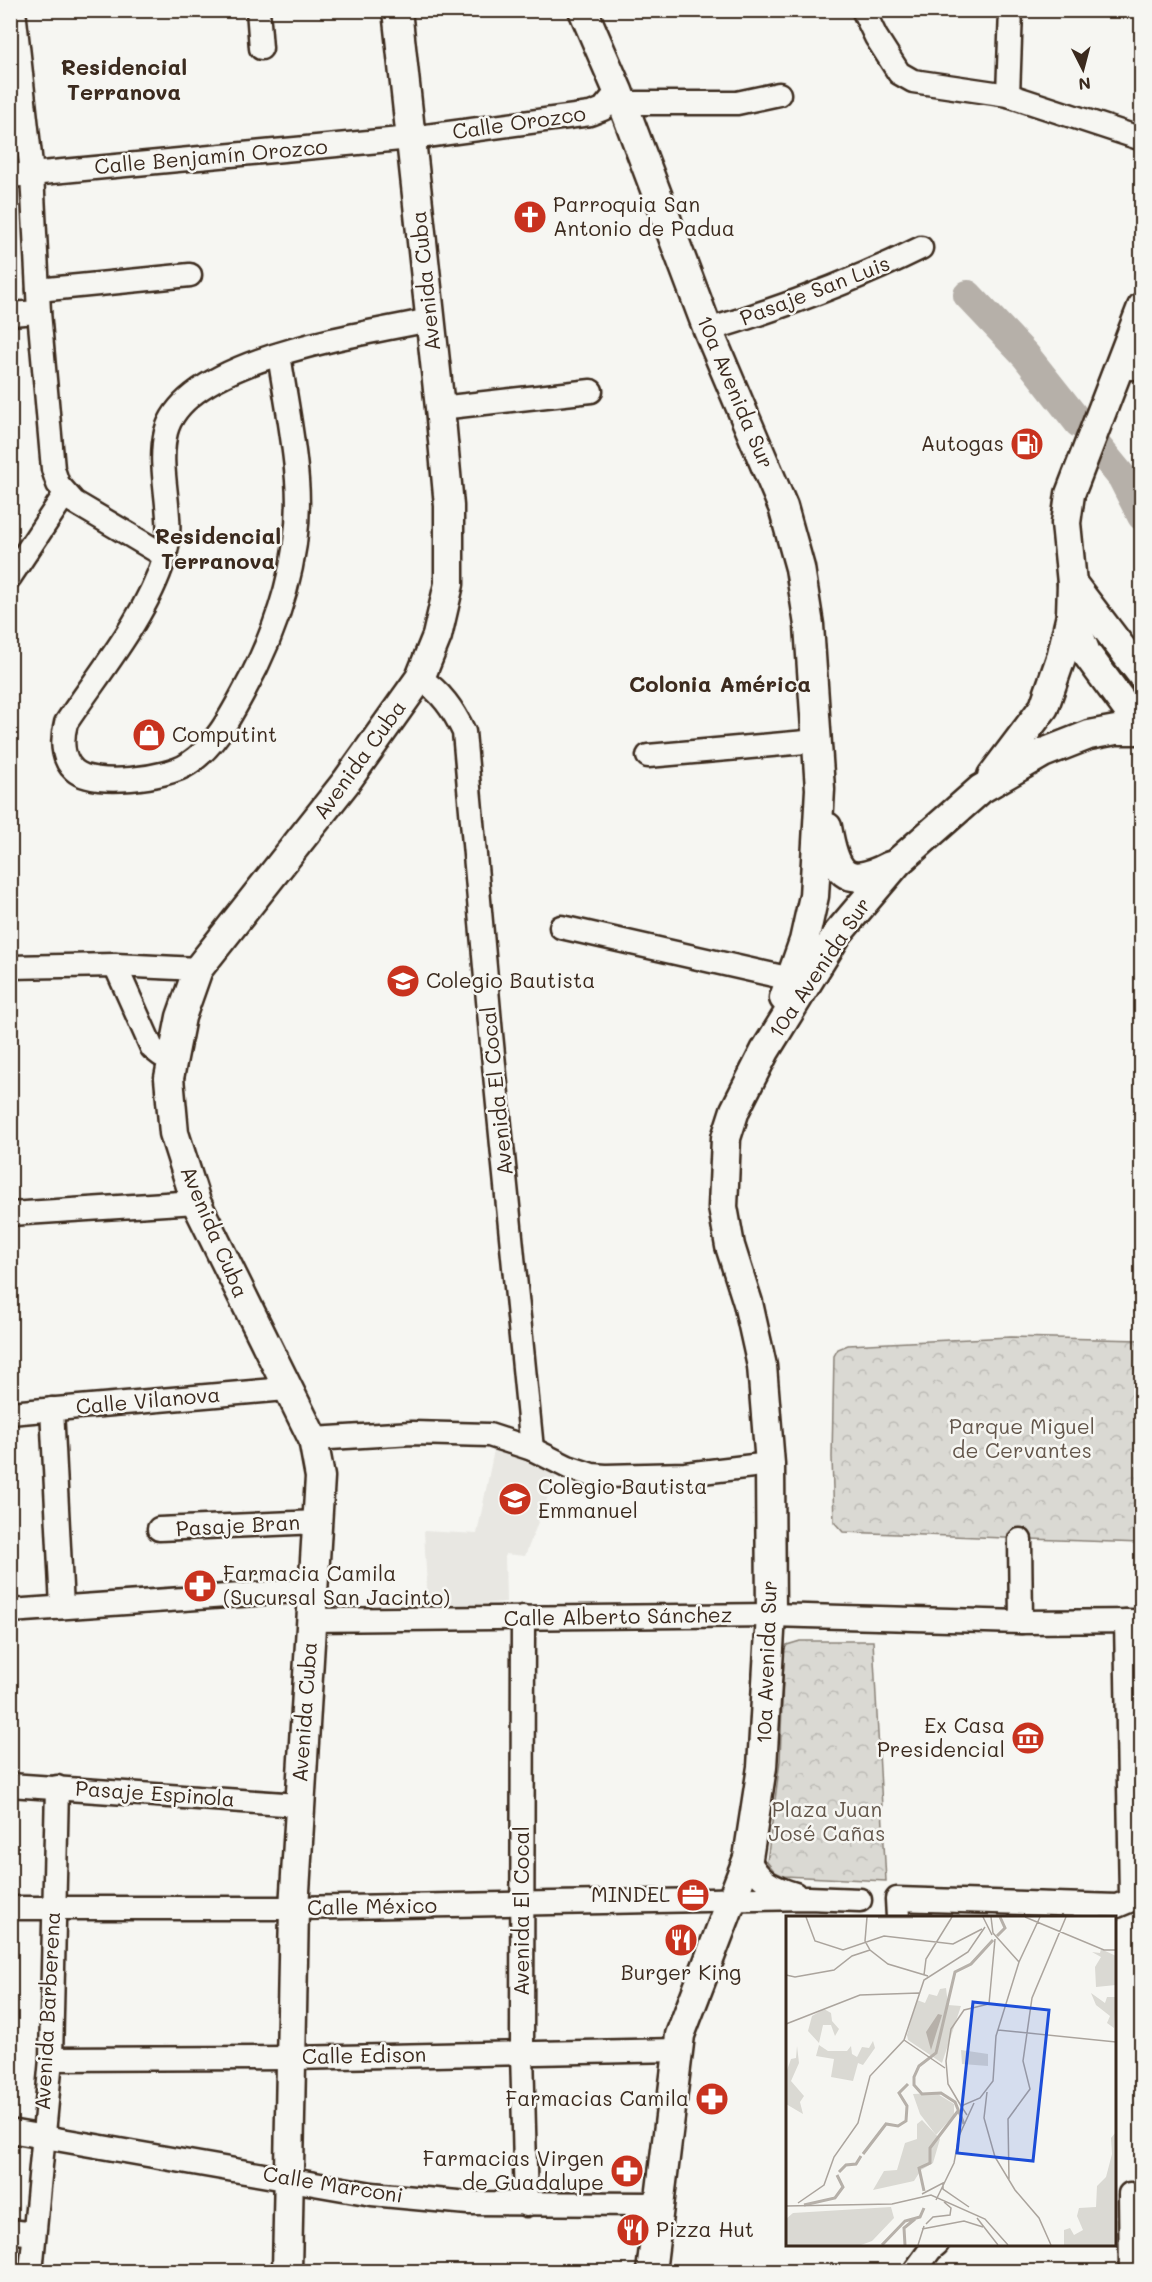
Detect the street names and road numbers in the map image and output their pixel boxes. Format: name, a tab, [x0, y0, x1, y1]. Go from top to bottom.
street label: Calle Orozco	[450, 99, 587, 144]
street label: Calle Benjamín Orozco	[93, 132, 329, 179]
street label: Avenida Cuba	[404, 210, 445, 353]
street label: Pasaje San Luis	[736, 249, 893, 331]
street label: 10a Avenida Sur	[692, 311, 781, 472]
street label: Avenida Cuba	[307, 694, 411, 824]
street label: 10a Avenida Sur	[762, 892, 876, 1043]
street label: Avenida El Cocal	[473, 1005, 518, 1177]
street label: Avenida Cuba	[175, 1161, 255, 1301]
street label: Calle Vilanova	[75, 1380, 221, 1419]
street label: Pasaje Bran	[175, 1508, 301, 1541]
street label: 10a Avenida Sur	[749, 1580, 782, 1744]
street label: Calle Alberto Sánchez	[503, 1600, 733, 1631]
street label: Avenida Cuba	[285, 1641, 322, 1783]
street label: Pasaje Espinola	[74, 1773, 236, 1812]
street label: Avenida El Cocal	[507, 1826, 534, 1996]
street label: Calle México	[307, 1891, 437, 1920]
street label: Avenida Barberena	[28, 1911, 65, 2111]
street label: Calle Edison	[302, 2040, 426, 2069]
street label: Calle Marconi	[261, 2159, 405, 2208]

